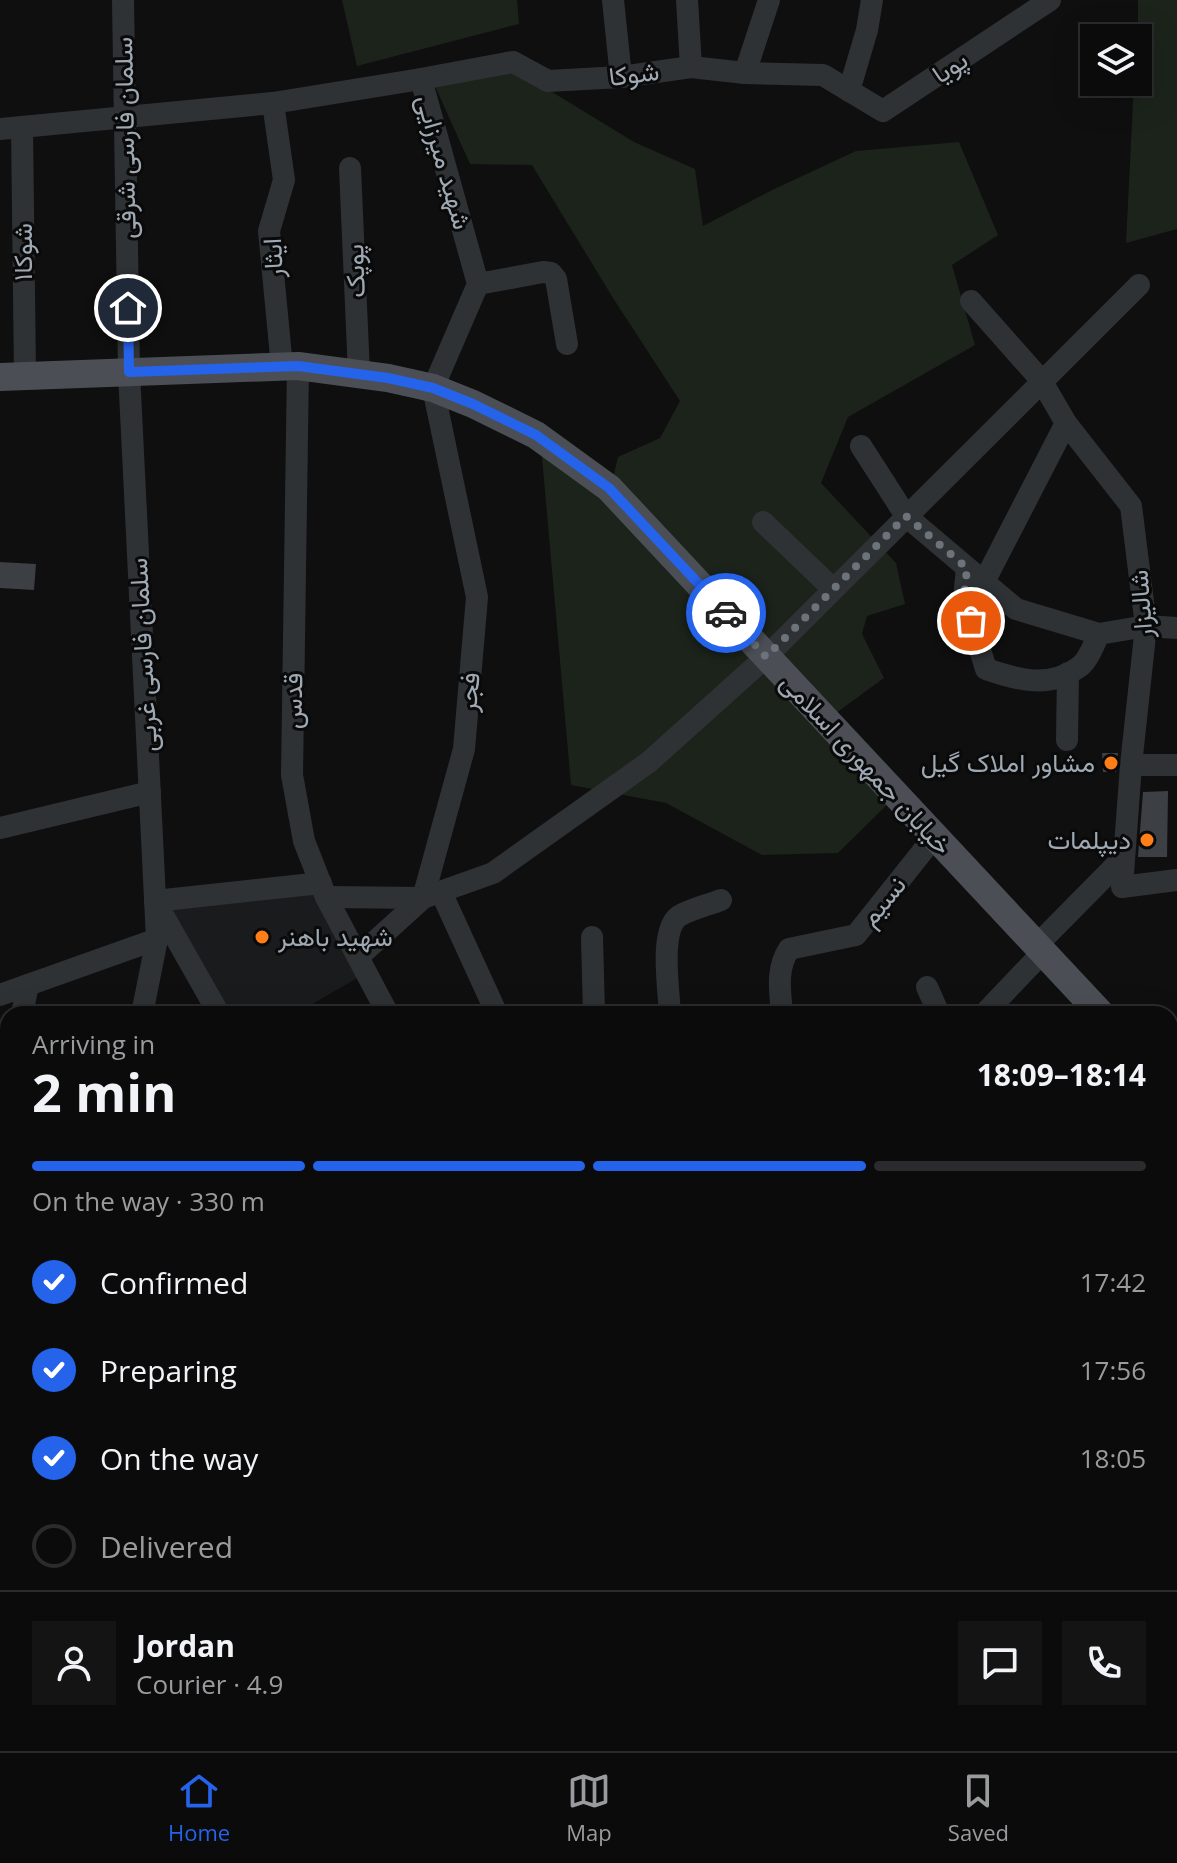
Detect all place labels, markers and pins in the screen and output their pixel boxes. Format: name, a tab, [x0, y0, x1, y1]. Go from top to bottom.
pin	[94, 274, 162, 342]
pin	[937, 587, 1005, 655]
place label: مشاور املاک گیل	[921, 744, 1095, 780]
marker: مشاور املاک گیل	[1102, 754, 1120, 772]
place label: دیپلمات	[1047, 821, 1131, 858]
marker: دیپلمات	[1138, 831, 1156, 849]
place label: شهید باهنر	[277, 918, 393, 954]
marker: شهید باهنر	[253, 928, 271, 946]

